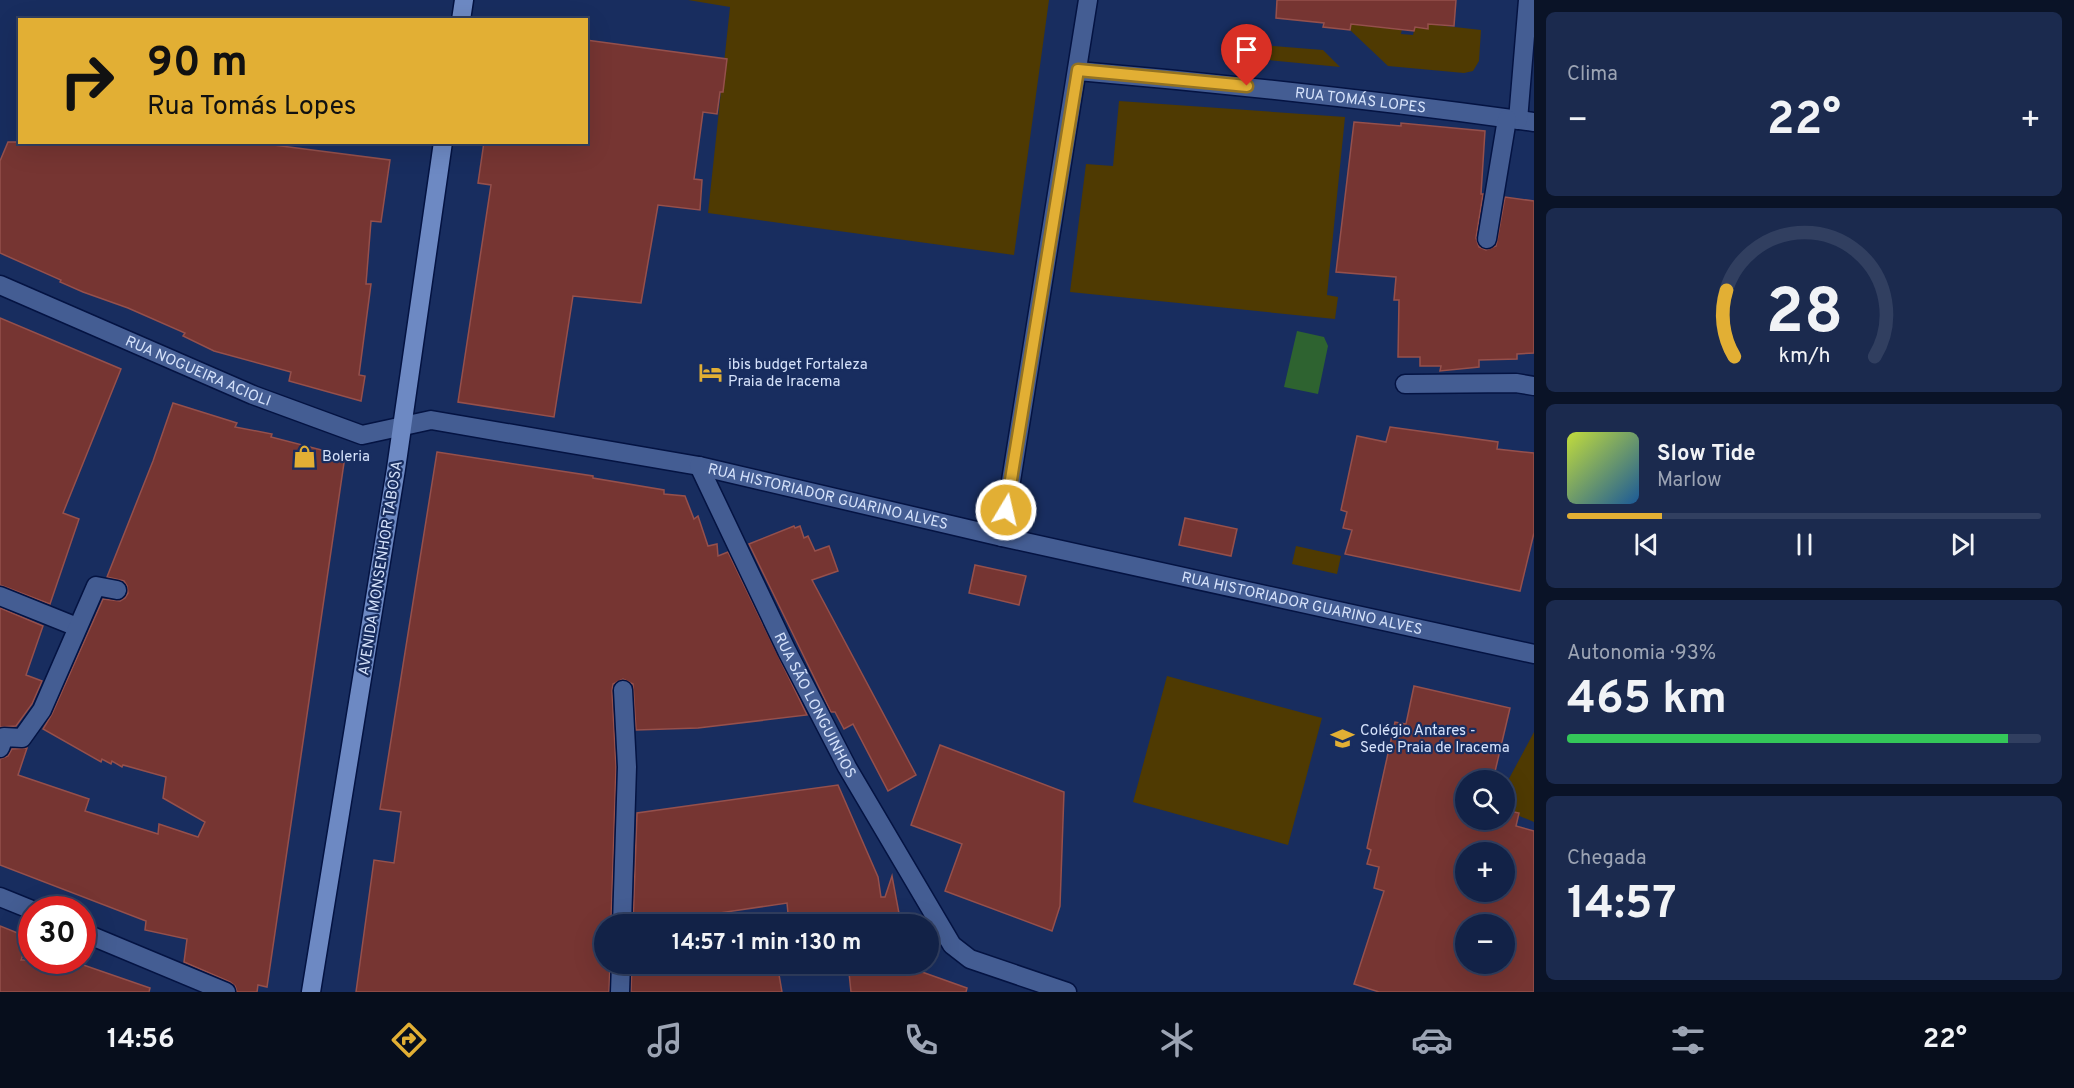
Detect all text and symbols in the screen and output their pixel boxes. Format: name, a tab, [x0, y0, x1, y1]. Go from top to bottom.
pin	[1221, 24, 1272, 86]
icon: arrive	[1230, 33, 1263, 66]
text: 90 m	[147, 38, 248, 91]
icon: right	[48, 42, 126, 120]
text: Clima	[1567, 62, 1618, 88]
street label: RUA TOMÁS LOPES	[1294, 84, 1427, 119]
text: Rua Tomás Lopes	[147, 90, 356, 124]
text: 22°	[1767, 93, 1841, 150]
text: −	[1567, 101, 1588, 143]
text: +	[2020, 101, 2041, 143]
text: 28	[1765, 276, 1843, 355]
street label: RUA NOGUEIRA ACIOLI	[122, 333, 273, 412]
text: km/h	[1778, 343, 1830, 370]
place label: ibis budget Fortaleza Praia de Iracema	[728, 356, 868, 392]
hotel icon: ibis budget Fortaleza Praia de Iracema	[697, 360, 723, 386]
text: Slow Tide	[1657, 441, 1756, 468]
shop icon: Boleria	[291, 443, 317, 469]
place label: Boleria	[322, 448, 370, 467]
street label: AVENIDA MONSENHOR TABOSA	[355, 460, 408, 677]
street label: RUA HISTORIADOR GUARINO ALVES	[706, 460, 950, 535]
text: Marlow	[1657, 468, 1721, 494]
position arrow	[974, 478, 1038, 542]
icon: previous	[1630, 528, 1663, 561]
icon: pause	[1788, 528, 1821, 561]
icon: next	[1946, 528, 1979, 561]
street label: RUA HISTORIADOR GUARINO ALVES	[1179, 569, 1424, 640]
street label: RUA SÃO LONGUINHOS	[769, 630, 860, 782]
text: Autonomia · 93%	[1567, 641, 1716, 667]
text: 465 km	[1567, 672, 1727, 729]
place label: Colégio Antares - Sede Praia de Iracema	[1360, 722, 1510, 758]
school or university icon: Colégio Antares - Sede Praia de Iracema	[1329, 726, 1355, 752]
map controls	[1455, 770, 1515, 974]
button: search	[1455, 770, 1515, 830]
button: +	[1455, 842, 1515, 902]
text: Chegada	[1567, 846, 1647, 872]
text: 14:57	[1567, 877, 1677, 934]
speed limit sign: 30	[18, 896, 96, 974]
button: −	[1455, 914, 1515, 974]
text: 14:57 · 1 min · 130 m	[672, 930, 861, 957]
icon: directions	[388, 1019, 430, 1061]
icon: music	[644, 1019, 686, 1061]
icon: phone	[900, 1019, 942, 1061]
icon: climate	[1156, 1019, 1198, 1061]
icon: car	[1411, 1019, 1453, 1061]
icon: filters	[1667, 1019, 1709, 1061]
text: 14:56	[107, 1023, 175, 1057]
text: 22°	[1923, 1023, 1967, 1057]

